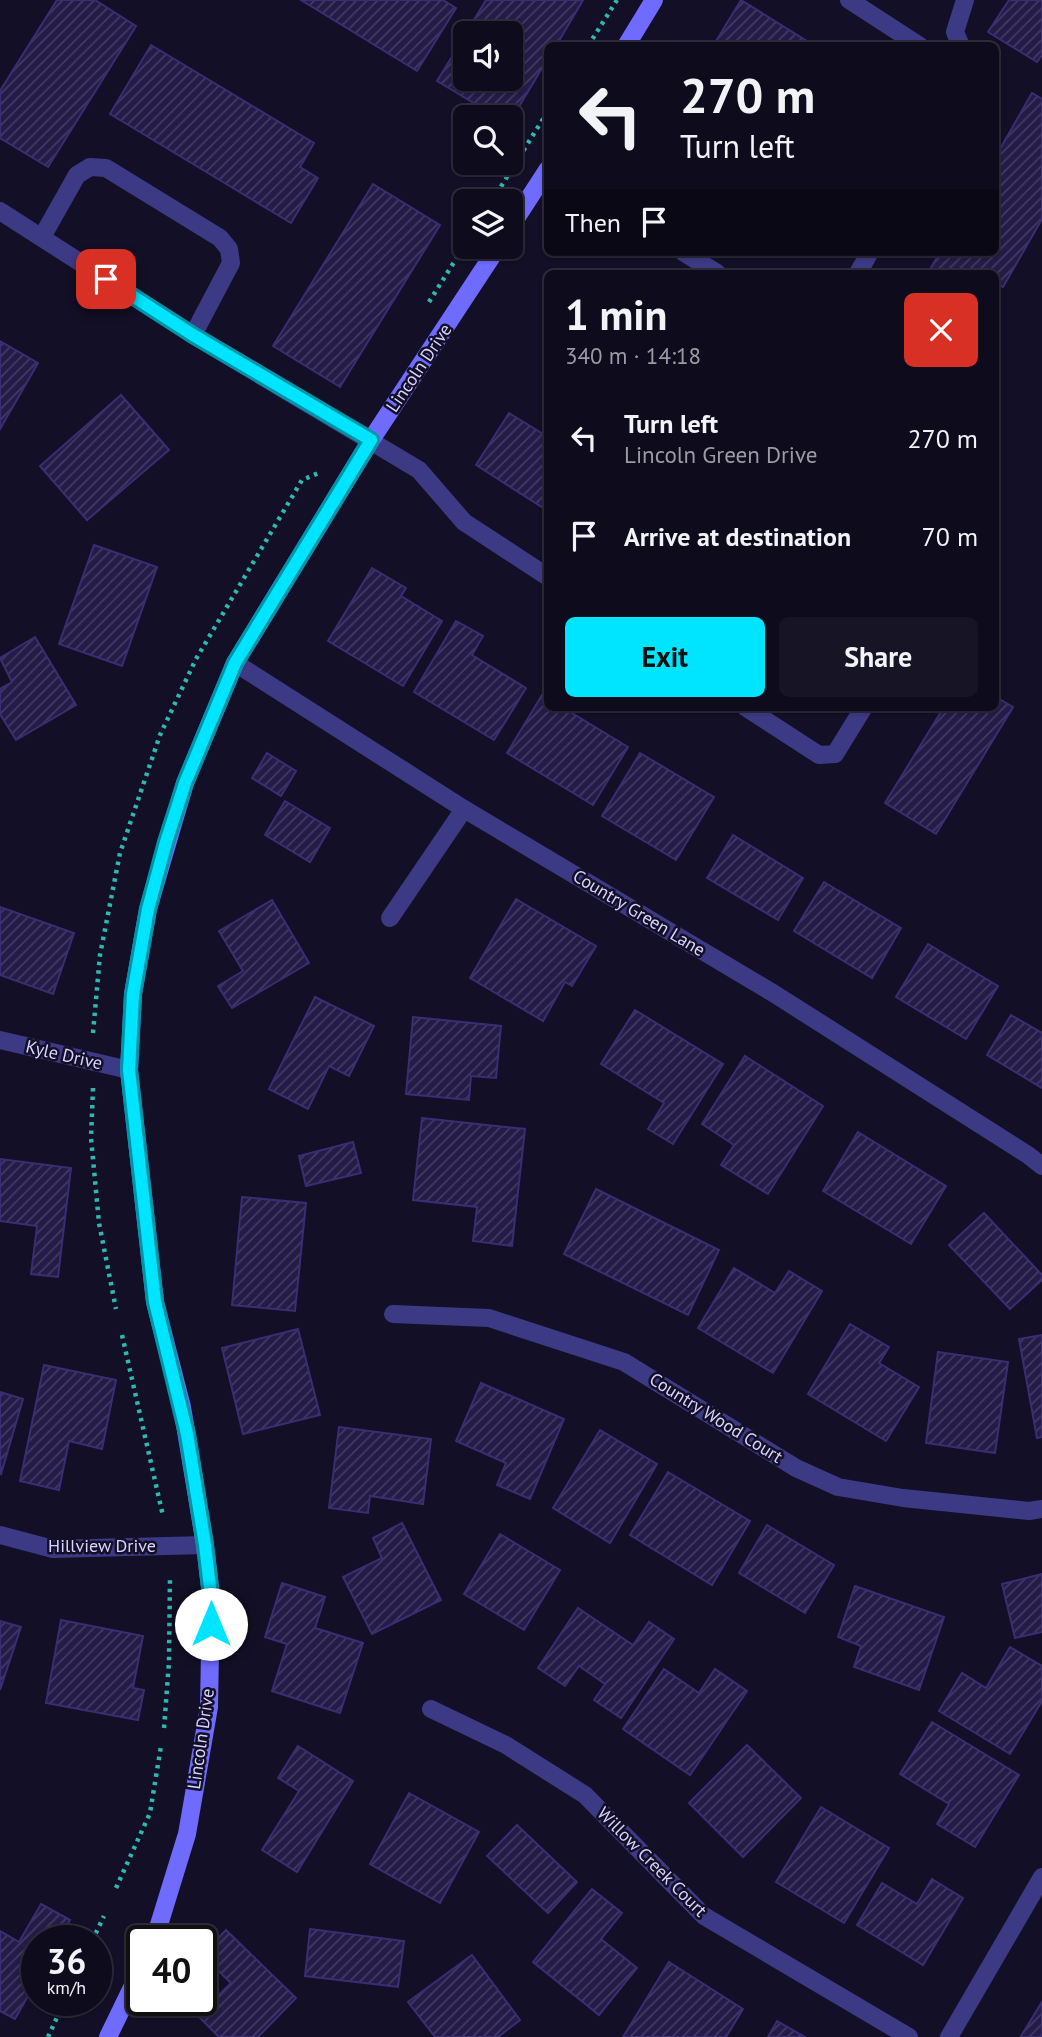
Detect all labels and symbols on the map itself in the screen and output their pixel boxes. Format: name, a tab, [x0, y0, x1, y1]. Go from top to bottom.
pin	[76, 249, 136, 309]
street label: Lincoln Drive	[381, 319, 457, 416]
street label: Country Green Lane	[569, 864, 710, 961]
street label: Kyle Drive	[24, 1035, 105, 1074]
street label: Country Wood Court	[645, 1367, 787, 1468]
street label: Hillview Drive	[48, 1534, 156, 1557]
position arrow	[174, 1587, 248, 1661]
street label: Lincoln Drive	[182, 1687, 219, 1791]
street label: Willow Creek Court	[593, 1802, 712, 1921]
speed limit sign: 40	[126, 1925, 217, 2016]

